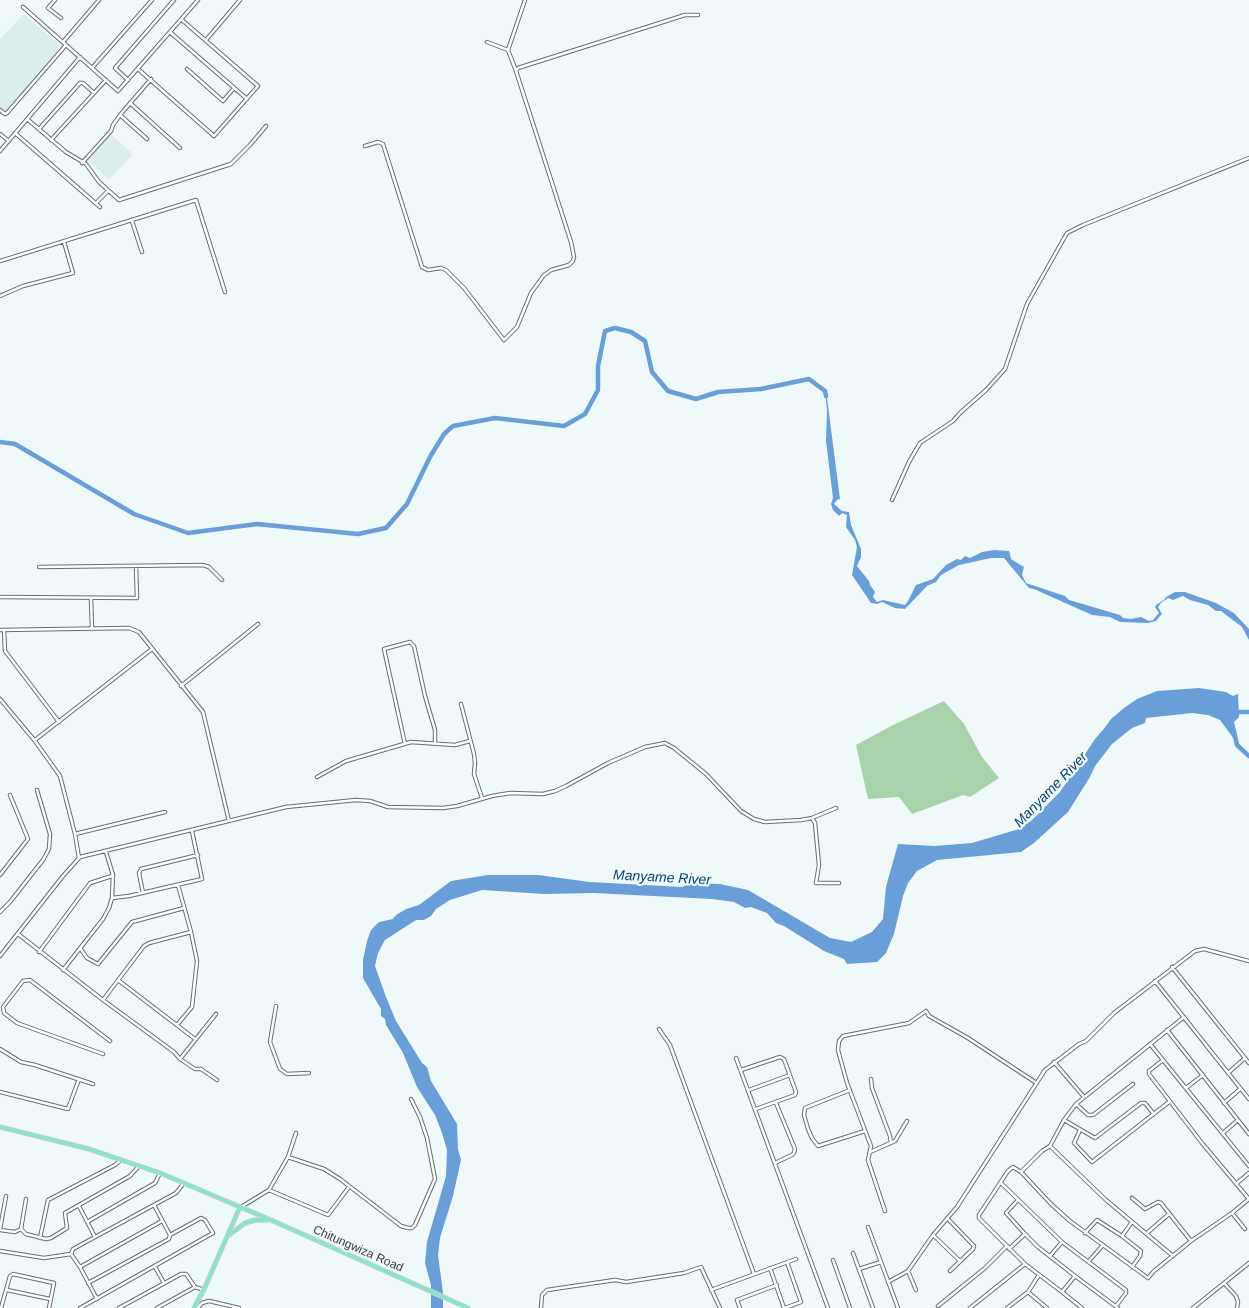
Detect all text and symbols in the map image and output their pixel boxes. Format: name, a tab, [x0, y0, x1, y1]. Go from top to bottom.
water label: Manyame River	[1011, 749, 1091, 831]
water label: Manyame River	[613, 867, 711, 889]
street label: Chitungwiza Road	[311, 1223, 405, 1275]

